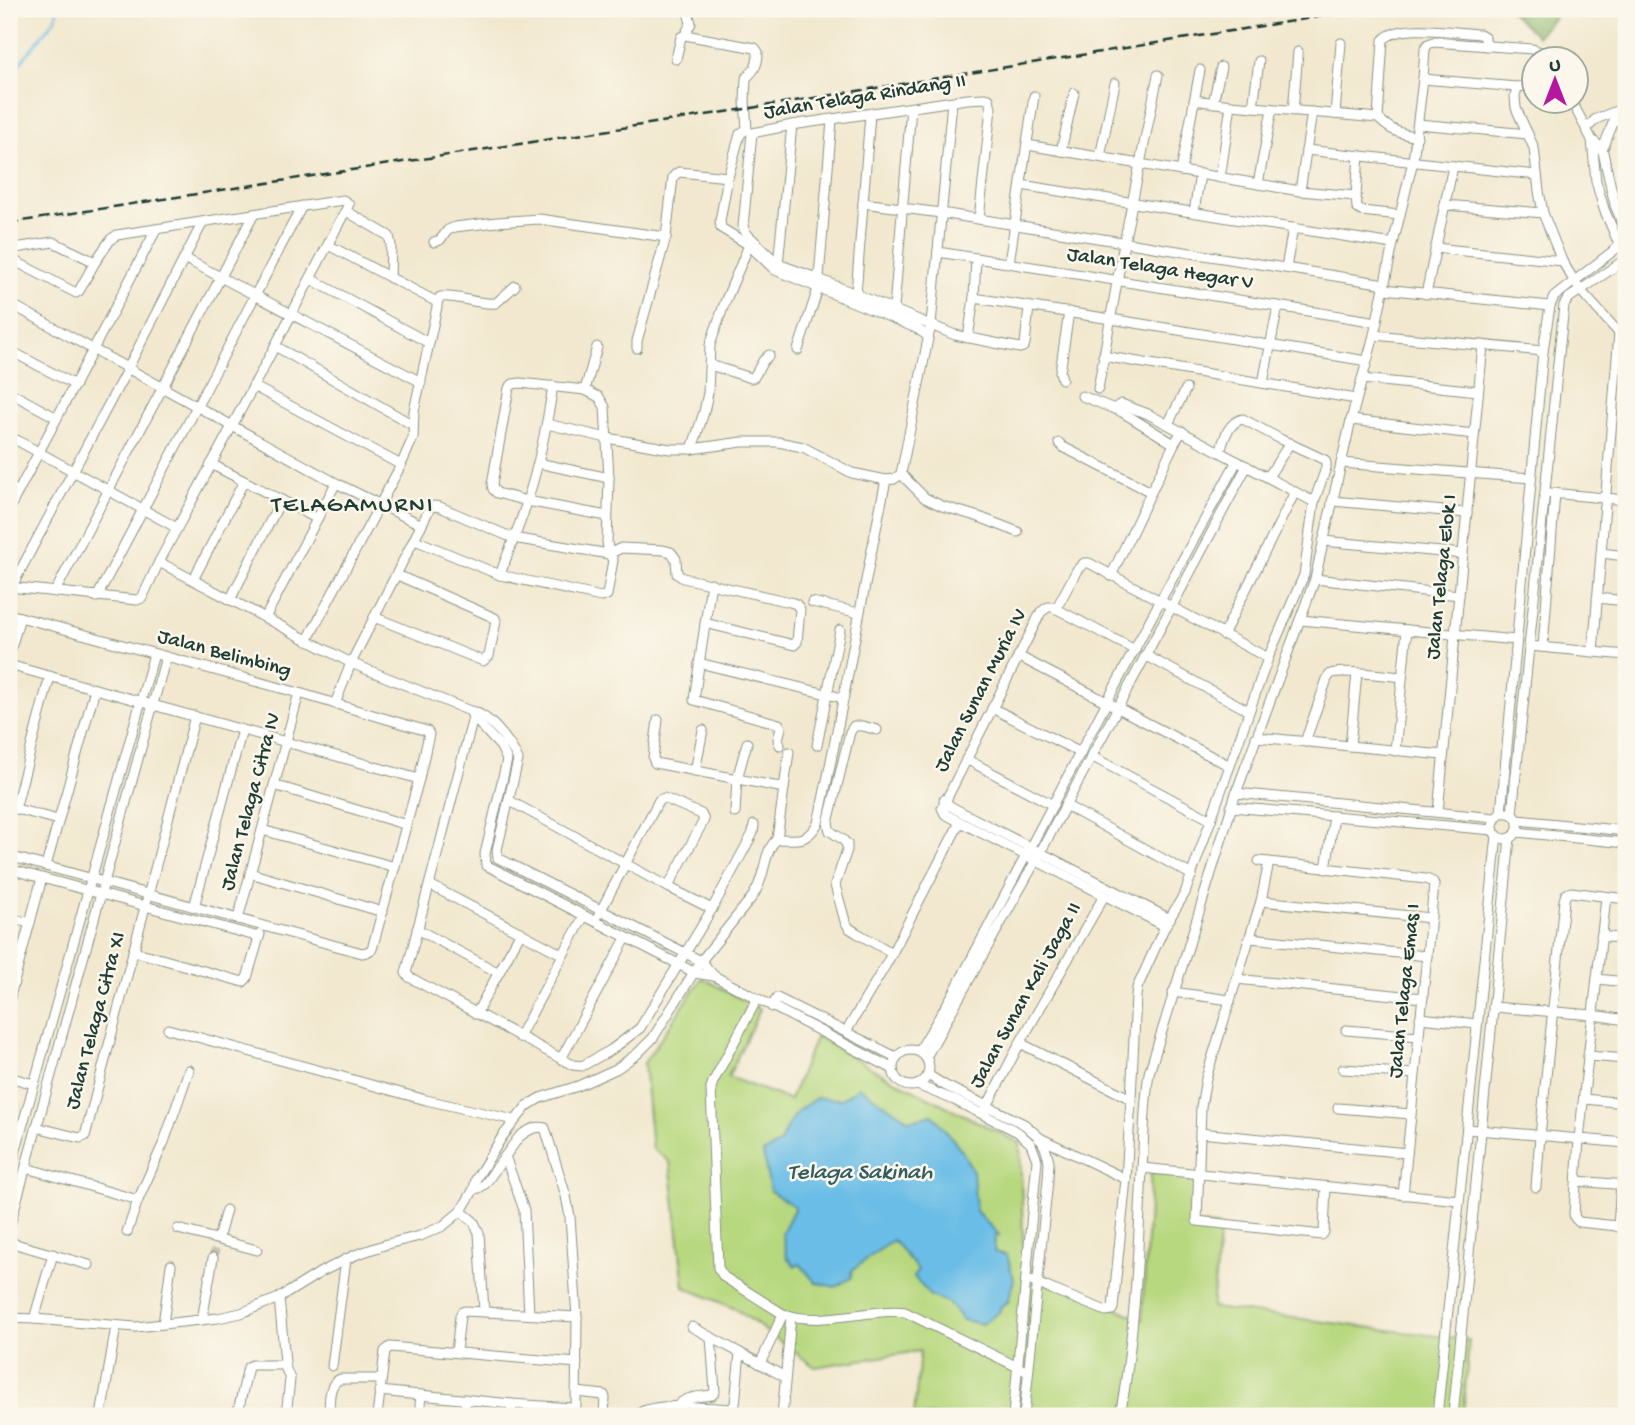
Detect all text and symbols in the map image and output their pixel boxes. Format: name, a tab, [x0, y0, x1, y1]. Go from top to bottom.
north arrow	[1520, 46, 1590, 116]
text: U	[1550, 55, 1561, 78]
street label: Jalan Telaga Rindang II	[762, 70, 968, 126]
street label: Jalan Telaga Hegar V	[1065, 243, 1255, 297]
district label: TELAGAMURNI	[270, 492, 434, 521]
street label: Jalan Telaga Elok I	[1422, 493, 1464, 661]
street label: Jalan Sunan Muria IV	[930, 605, 1034, 777]
street label: Jalan Belimbing	[154, 625, 294, 685]
street label: Jalan Telaga Citra IV	[216, 710, 288, 894]
street label: Jalan Sunan Kali Jaga II	[965, 899, 1089, 1093]
street label: Jalan Telaga Emas I	[1384, 903, 1428, 1079]
street label: Jalan Telaga Citra XI	[61, 930, 133, 1112]
water label: Telaga Sakinah	[788, 1160, 933, 1187]

